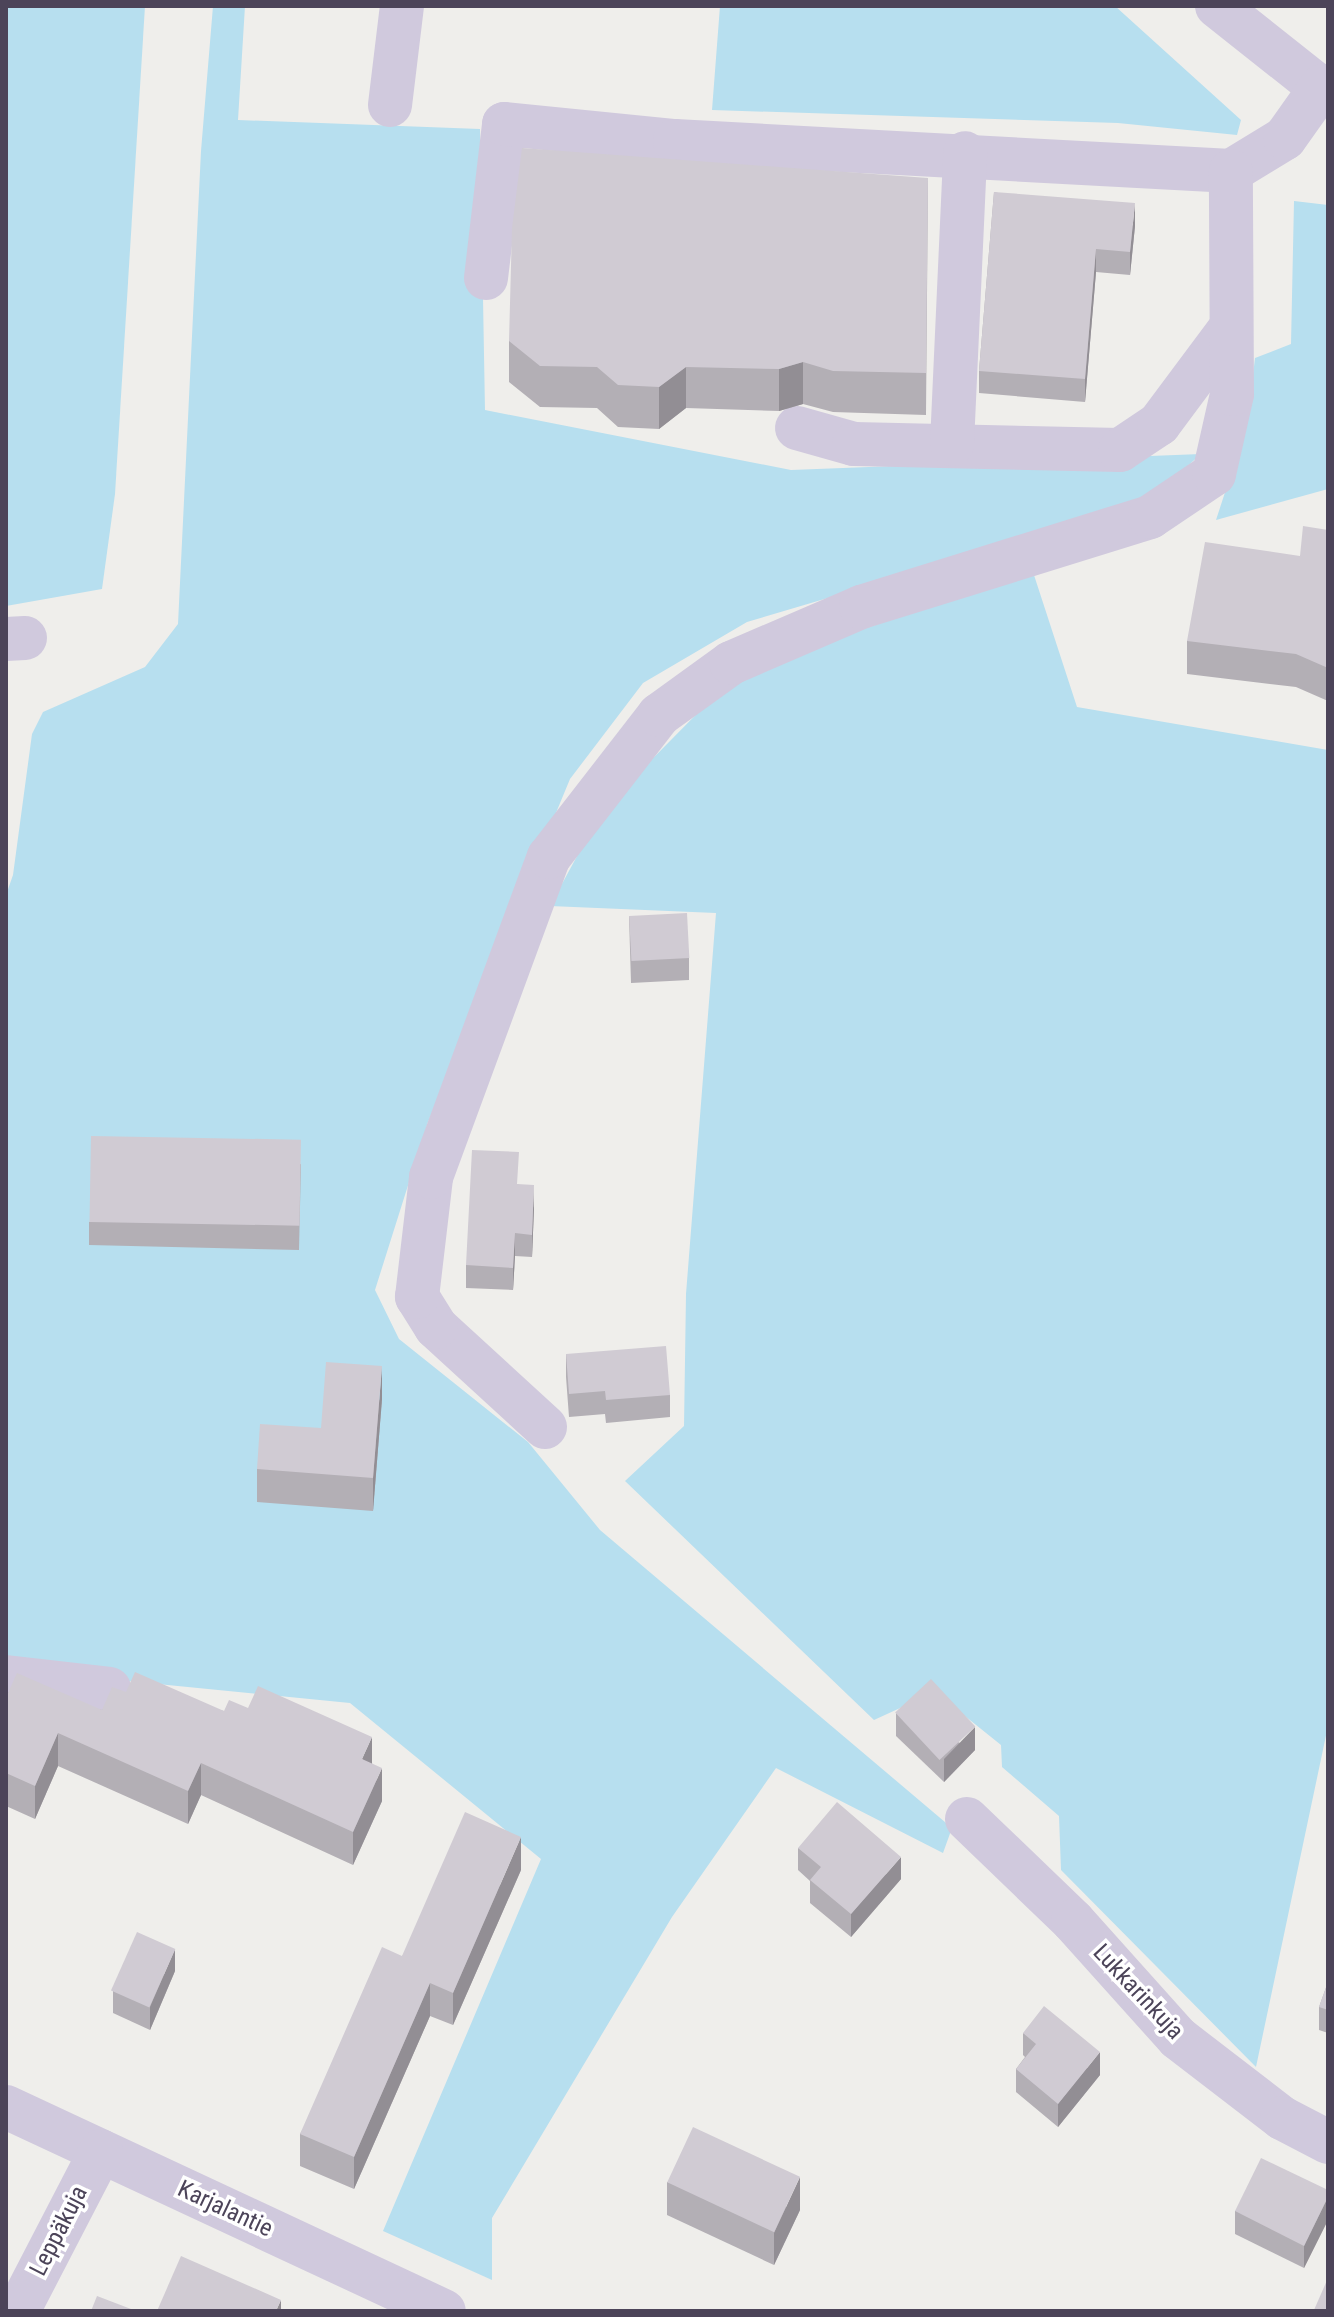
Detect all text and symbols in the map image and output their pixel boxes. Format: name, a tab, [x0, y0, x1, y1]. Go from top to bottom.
street label: Lukkarinkuja	[1087, 1939, 1189, 2045]
street label: Karjalantie	[173, 2175, 277, 2243]
street label: Leppäkuja	[24, 2181, 94, 2281]

